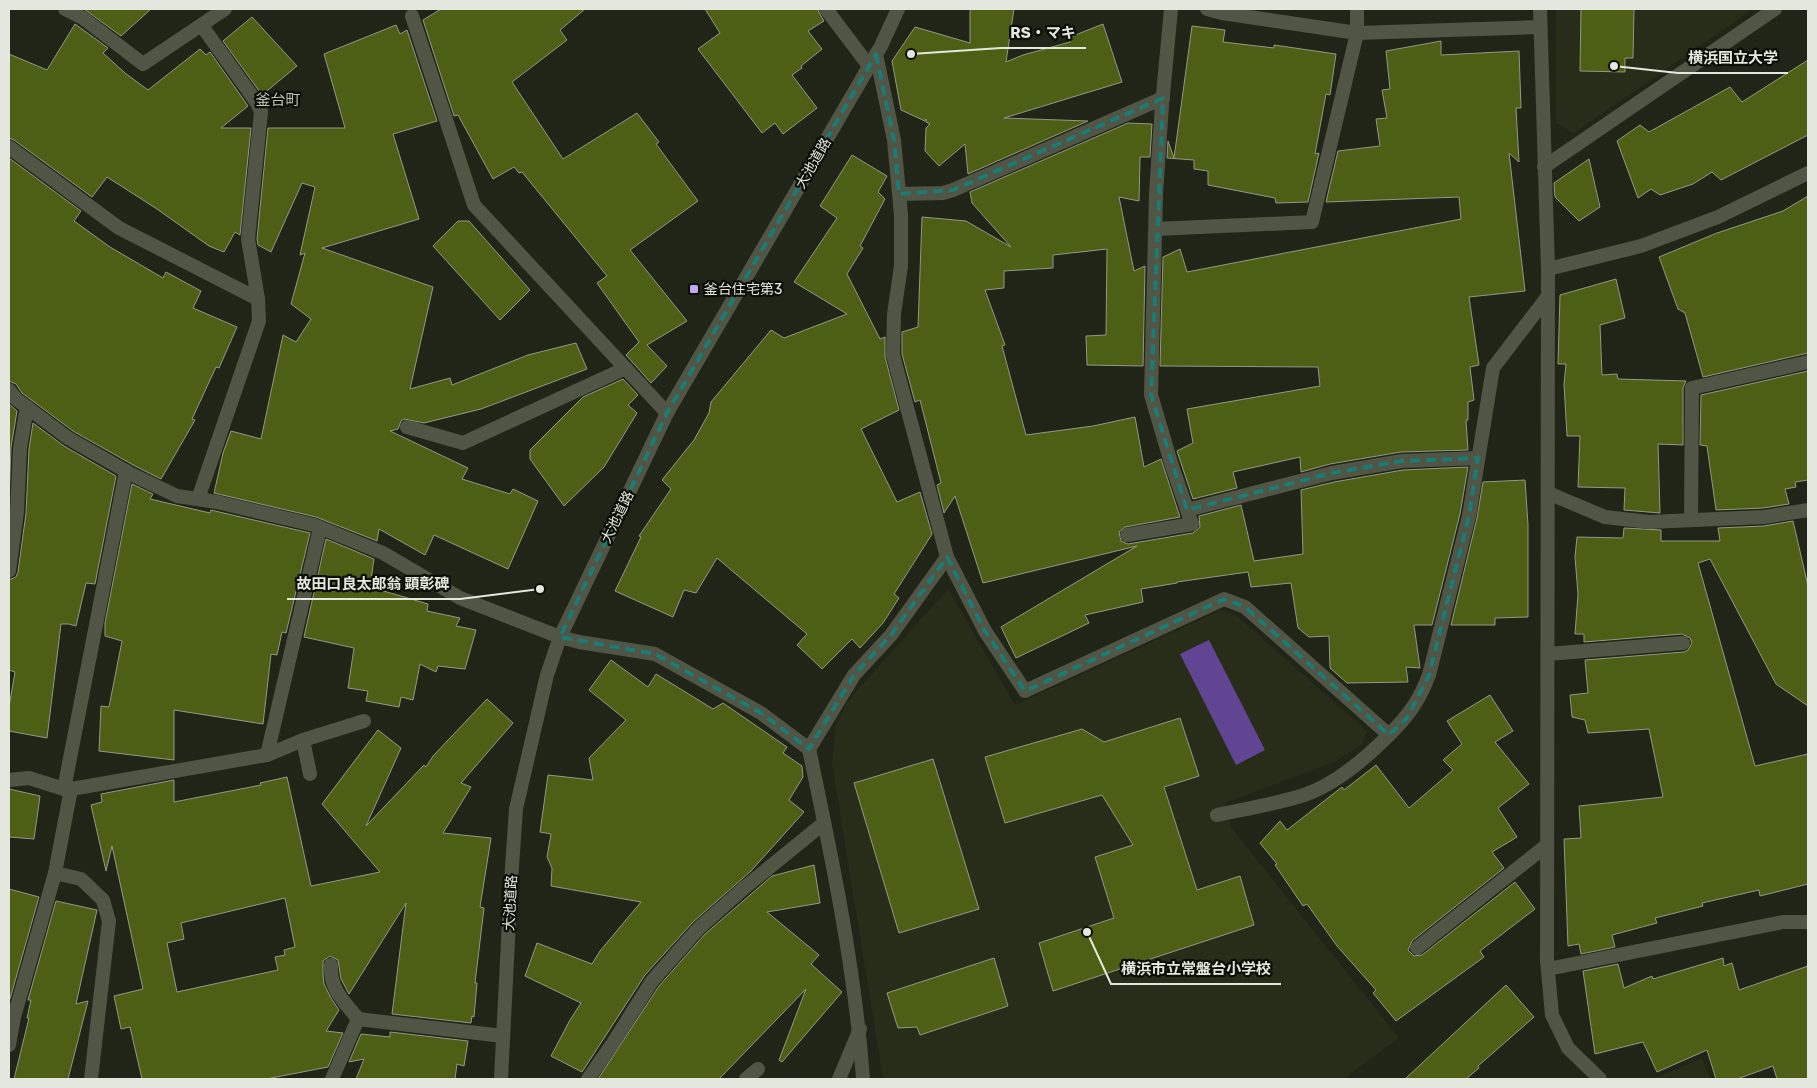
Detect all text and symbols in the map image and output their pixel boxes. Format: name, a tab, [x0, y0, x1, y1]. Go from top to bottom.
callout: RS・マキ	[1001, 18, 1086, 48]
text: RS・マキ	[1010, 24, 1076, 42]
callout: 横浜国立大学	[1678, 43, 1788, 73]
text: 横浜国立大学	[1688, 49, 1778, 67]
district label: 釜台町	[255, 91, 301, 109]
street label: 大池道路	[792, 135, 835, 192]
place label: 釜台住宅第3	[704, 281, 782, 298]
marker: 釜台住宅第3	[688, 283, 700, 295]
street label: 大池道路	[598, 488, 637, 546]
callout: 故田口良太郎翁 顕彰碑	[287, 569, 460, 599]
text: 故田口良太郎翁 顕彰碑	[296, 575, 450, 593]
street label: 大池道路	[501, 875, 520, 931]
callout: 横浜市立常盤台小学校	[1111, 954, 1281, 984]
text: 横浜市立常盤台小学校	[1121, 960, 1271, 978]

